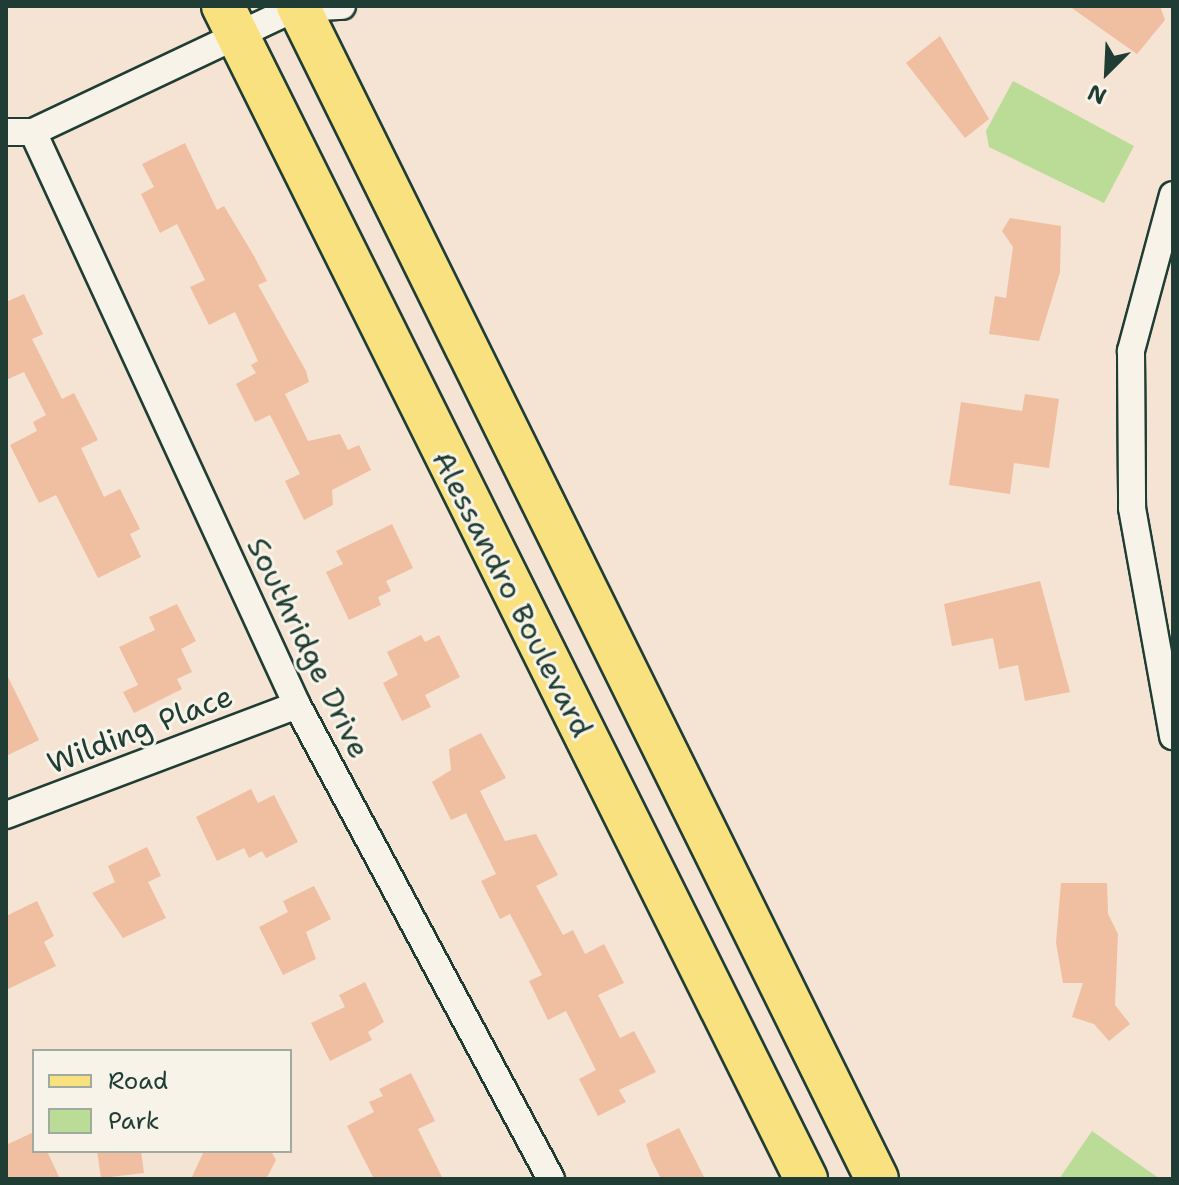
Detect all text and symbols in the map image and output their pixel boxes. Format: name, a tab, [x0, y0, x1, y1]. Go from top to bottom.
north arrow	[1067, 32, 1147, 112]
text: N	[1083, 78, 1111, 111]
street label: Alessandro Boulevard	[424, 445, 600, 743]
street label: Southridge Drive	[239, 532, 377, 764]
street label: Wilding Place	[42, 678, 238, 782]
legend	[32, 1049, 292, 1153]
text: Road	[108, 1065, 168, 1097]
text: Park	[108, 1105, 160, 1137]

